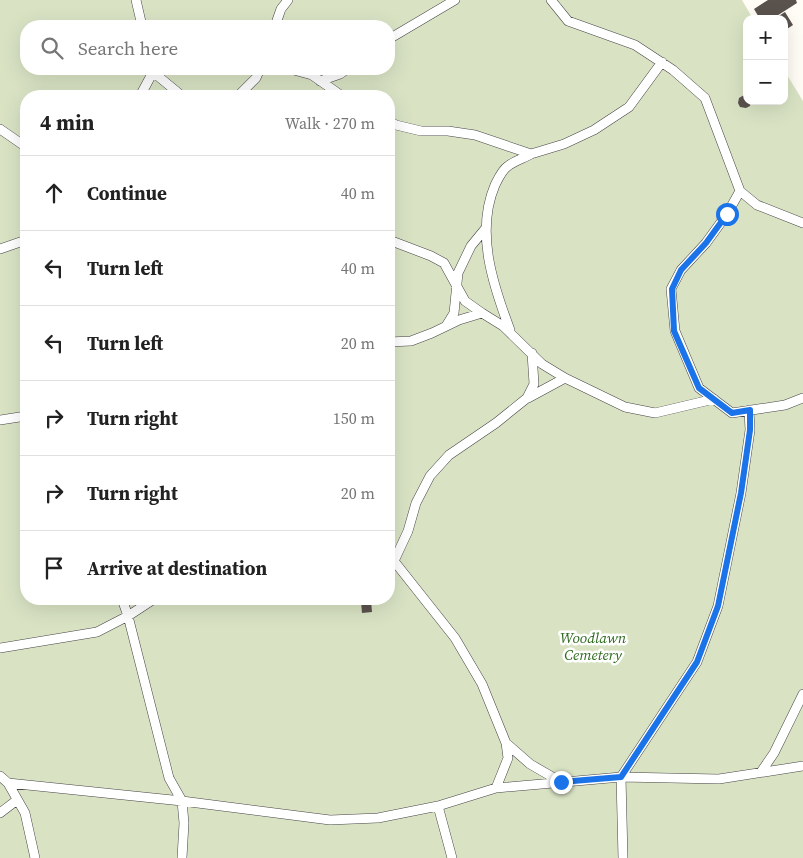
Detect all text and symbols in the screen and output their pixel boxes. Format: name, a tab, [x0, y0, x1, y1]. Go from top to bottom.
map controls	[743, 15, 788, 105]
button: +	[743, 15, 788, 60]
search box	[20, 20, 395, 75]
icon: search	[38, 34, 66, 62]
text: Search here	[78, 35, 178, 61]
button: −	[743, 60, 788, 105]
text: 4 min	[40, 108, 95, 137]
text: Walk · 270 m	[285, 112, 375, 134]
icon: ahead	[40, 179, 68, 207]
text: Continue	[87, 180, 167, 206]
text: 40 m	[341, 182, 375, 204]
route start	[716, 203, 739, 226]
icon: left	[40, 254, 68, 282]
text: Turn left	[87, 255, 163, 281]
text: 40 m	[341, 257, 375, 279]
icon: left	[40, 329, 68, 357]
text: Turn left	[87, 330, 163, 356]
text: 20 m	[341, 332, 375, 354]
icon: right	[40, 404, 68, 432]
text: Turn right	[87, 405, 178, 431]
text: 150 m	[333, 407, 375, 429]
icon: right	[40, 479, 68, 507]
text: Turn right	[87, 480, 178, 506]
text: 20 m	[341, 482, 375, 504]
icon: arrive	[40, 554, 68, 582]
text: Arrive at destination	[87, 555, 267, 581]
park label: Woodlawn Cemetery	[560, 627, 627, 665]
route end	[550, 771, 573, 794]

